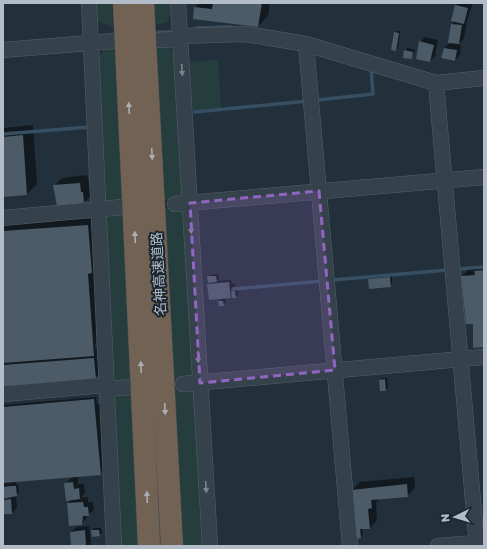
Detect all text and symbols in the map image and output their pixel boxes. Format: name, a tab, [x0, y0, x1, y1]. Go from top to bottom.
one-way arrow	[179, 64, 186, 76]
one-way arrow	[126, 102, 133, 114]
one-way arrow	[148, 148, 155, 160]
one-way arrow	[188, 222, 195, 234]
one-way arrow	[132, 230, 138, 243]
street label: 名神高速道路	[147, 232, 169, 316]
one-way arrow	[195, 351, 202, 363]
one-way arrow	[138, 360, 144, 373]
one-way arrow	[161, 403, 168, 415]
one-way arrow	[203, 481, 210, 493]
one-way arrow	[143, 491, 150, 503]
north arrow	[435, 497, 475, 537]
text: N	[438, 513, 451, 523]

